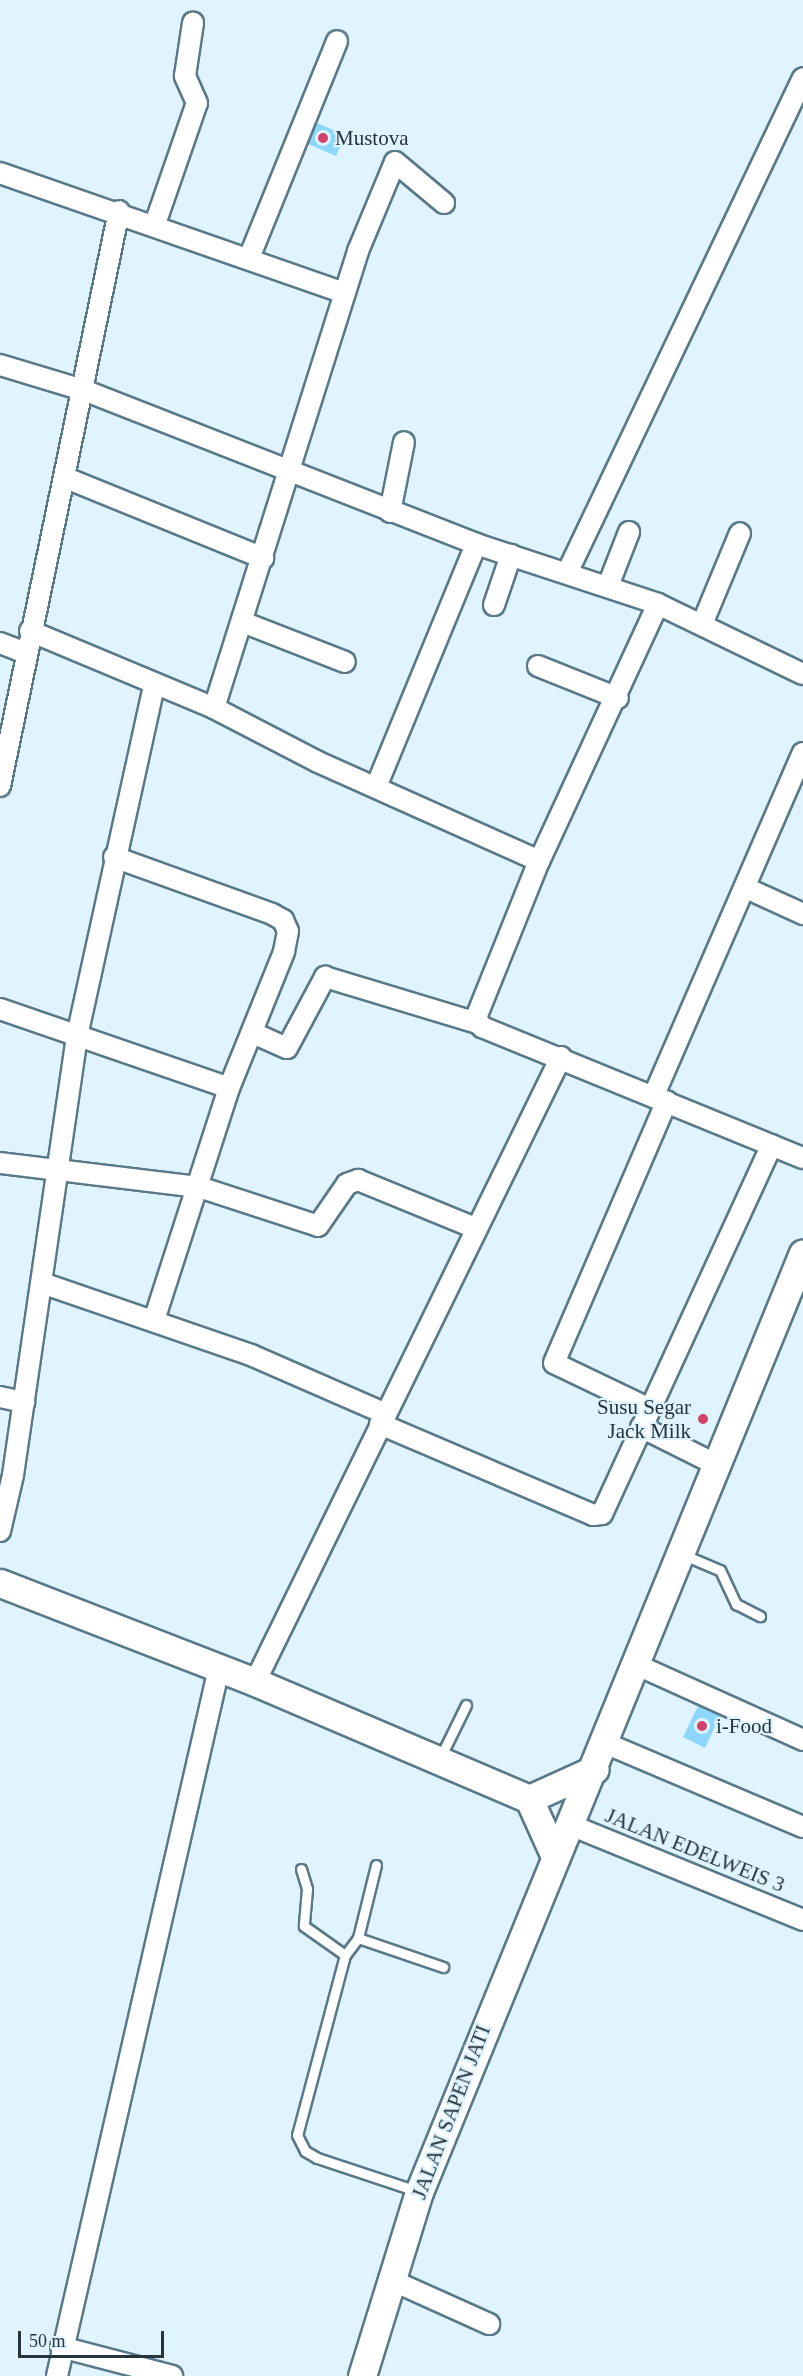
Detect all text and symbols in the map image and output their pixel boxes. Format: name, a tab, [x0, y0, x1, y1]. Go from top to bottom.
place label: Mustova	[335, 125, 409, 151]
marker: Mustova	[316, 131, 330, 145]
place label: Susu Segar Jack Milk	[597, 1394, 691, 1444]
marker: Susu Segar Jack Milk	[696, 1412, 710, 1426]
place label: i-Food	[716, 1713, 772, 1739]
marker: i-Food	[693, 1717, 711, 1735]
street label: JALAN EDELWEIS 3	[602, 1803, 788, 1897]
street label: JALAN SAPEN JATI	[406, 2021, 496, 2203]
scale bar	[21, 2319, 166, 2357]
text: 50 m	[29, 2331, 66, 2351]

